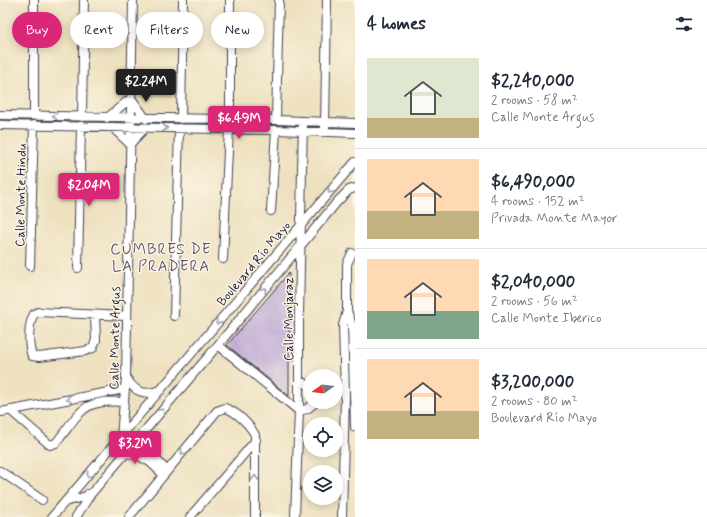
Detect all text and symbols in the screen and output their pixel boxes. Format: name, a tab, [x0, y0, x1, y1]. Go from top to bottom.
chip: Buy	[12, 12, 62, 48]
chip: Rent	[70, 12, 128, 48]
chip: Filters	[136, 12, 203, 48]
chip: New	[211, 12, 264, 48]
text: 4 homes	[367, 13, 426, 35]
icon: filters	[673, 13, 695, 35]
pin: $2.24M	[113, 69, 179, 103]
text: $2,240,000	[491, 70, 575, 92]
text: $2.24M	[125, 73, 167, 90]
icon: home	[399, 74, 447, 122]
text: 2 rooms · 58 m²	[491, 92, 578, 109]
pin: $6.49M	[206, 106, 272, 140]
text: Calle Monte Argus	[491, 109, 594, 126]
text: $6.49M	[217, 110, 261, 127]
one-way arrow	[52, 112, 58, 120]
one-way arrow	[162, 124, 168, 132]
street label: Calle Monte Hindu	[12, 143, 31, 247]
text: $6,490,000	[491, 171, 575, 193]
pin: $2.04M	[56, 173, 122, 207]
icon: home	[399, 175, 447, 223]
text: $2.04M	[67, 177, 111, 194]
one-way arrow	[327, 187, 334, 194]
text: 4 rooms · 152 m²	[491, 193, 584, 210]
text: Privada Monte Mayor	[491, 210, 618, 227]
street label: Boulevard Río Mayo	[214, 218, 295, 310]
district label: CUMBRES DE LA PRADERA	[110, 240, 212, 277]
text: $2,040,000	[491, 271, 575, 293]
icon: home	[399, 275, 447, 323]
street label: Calle Monjaraz	[281, 277, 298, 361]
street label: Calle Monte Argus	[106, 286, 127, 390]
one-way arrow	[259, 288, 266, 295]
text: 2 rooms · 56 m²	[491, 293, 578, 310]
text: Calle Monte Iberico	[491, 310, 601, 327]
one-way arrow	[216, 318, 223, 325]
north arrow	[303, 369, 343, 409]
map controls	[303, 369, 343, 505]
text: $3,200,000	[491, 371, 574, 393]
icon: home	[399, 375, 447, 423]
text: 2 rooms · 80 m²	[491, 393, 577, 410]
one-way arrow	[65, 395, 72, 403]
one-way arrow	[157, 408, 164, 415]
text: Boulevard Río Mayo	[491, 410, 597, 427]
button: locate	[303, 417, 343, 457]
pin: $3.2M	[107, 431, 163, 465]
text: $3.2M	[118, 435, 152, 452]
one-way arrow	[180, 447, 187, 455]
button: layers	[303, 465, 343, 505]
one-way arrow	[86, 470, 93, 477]
one-way arrow	[251, 475, 259, 481]

